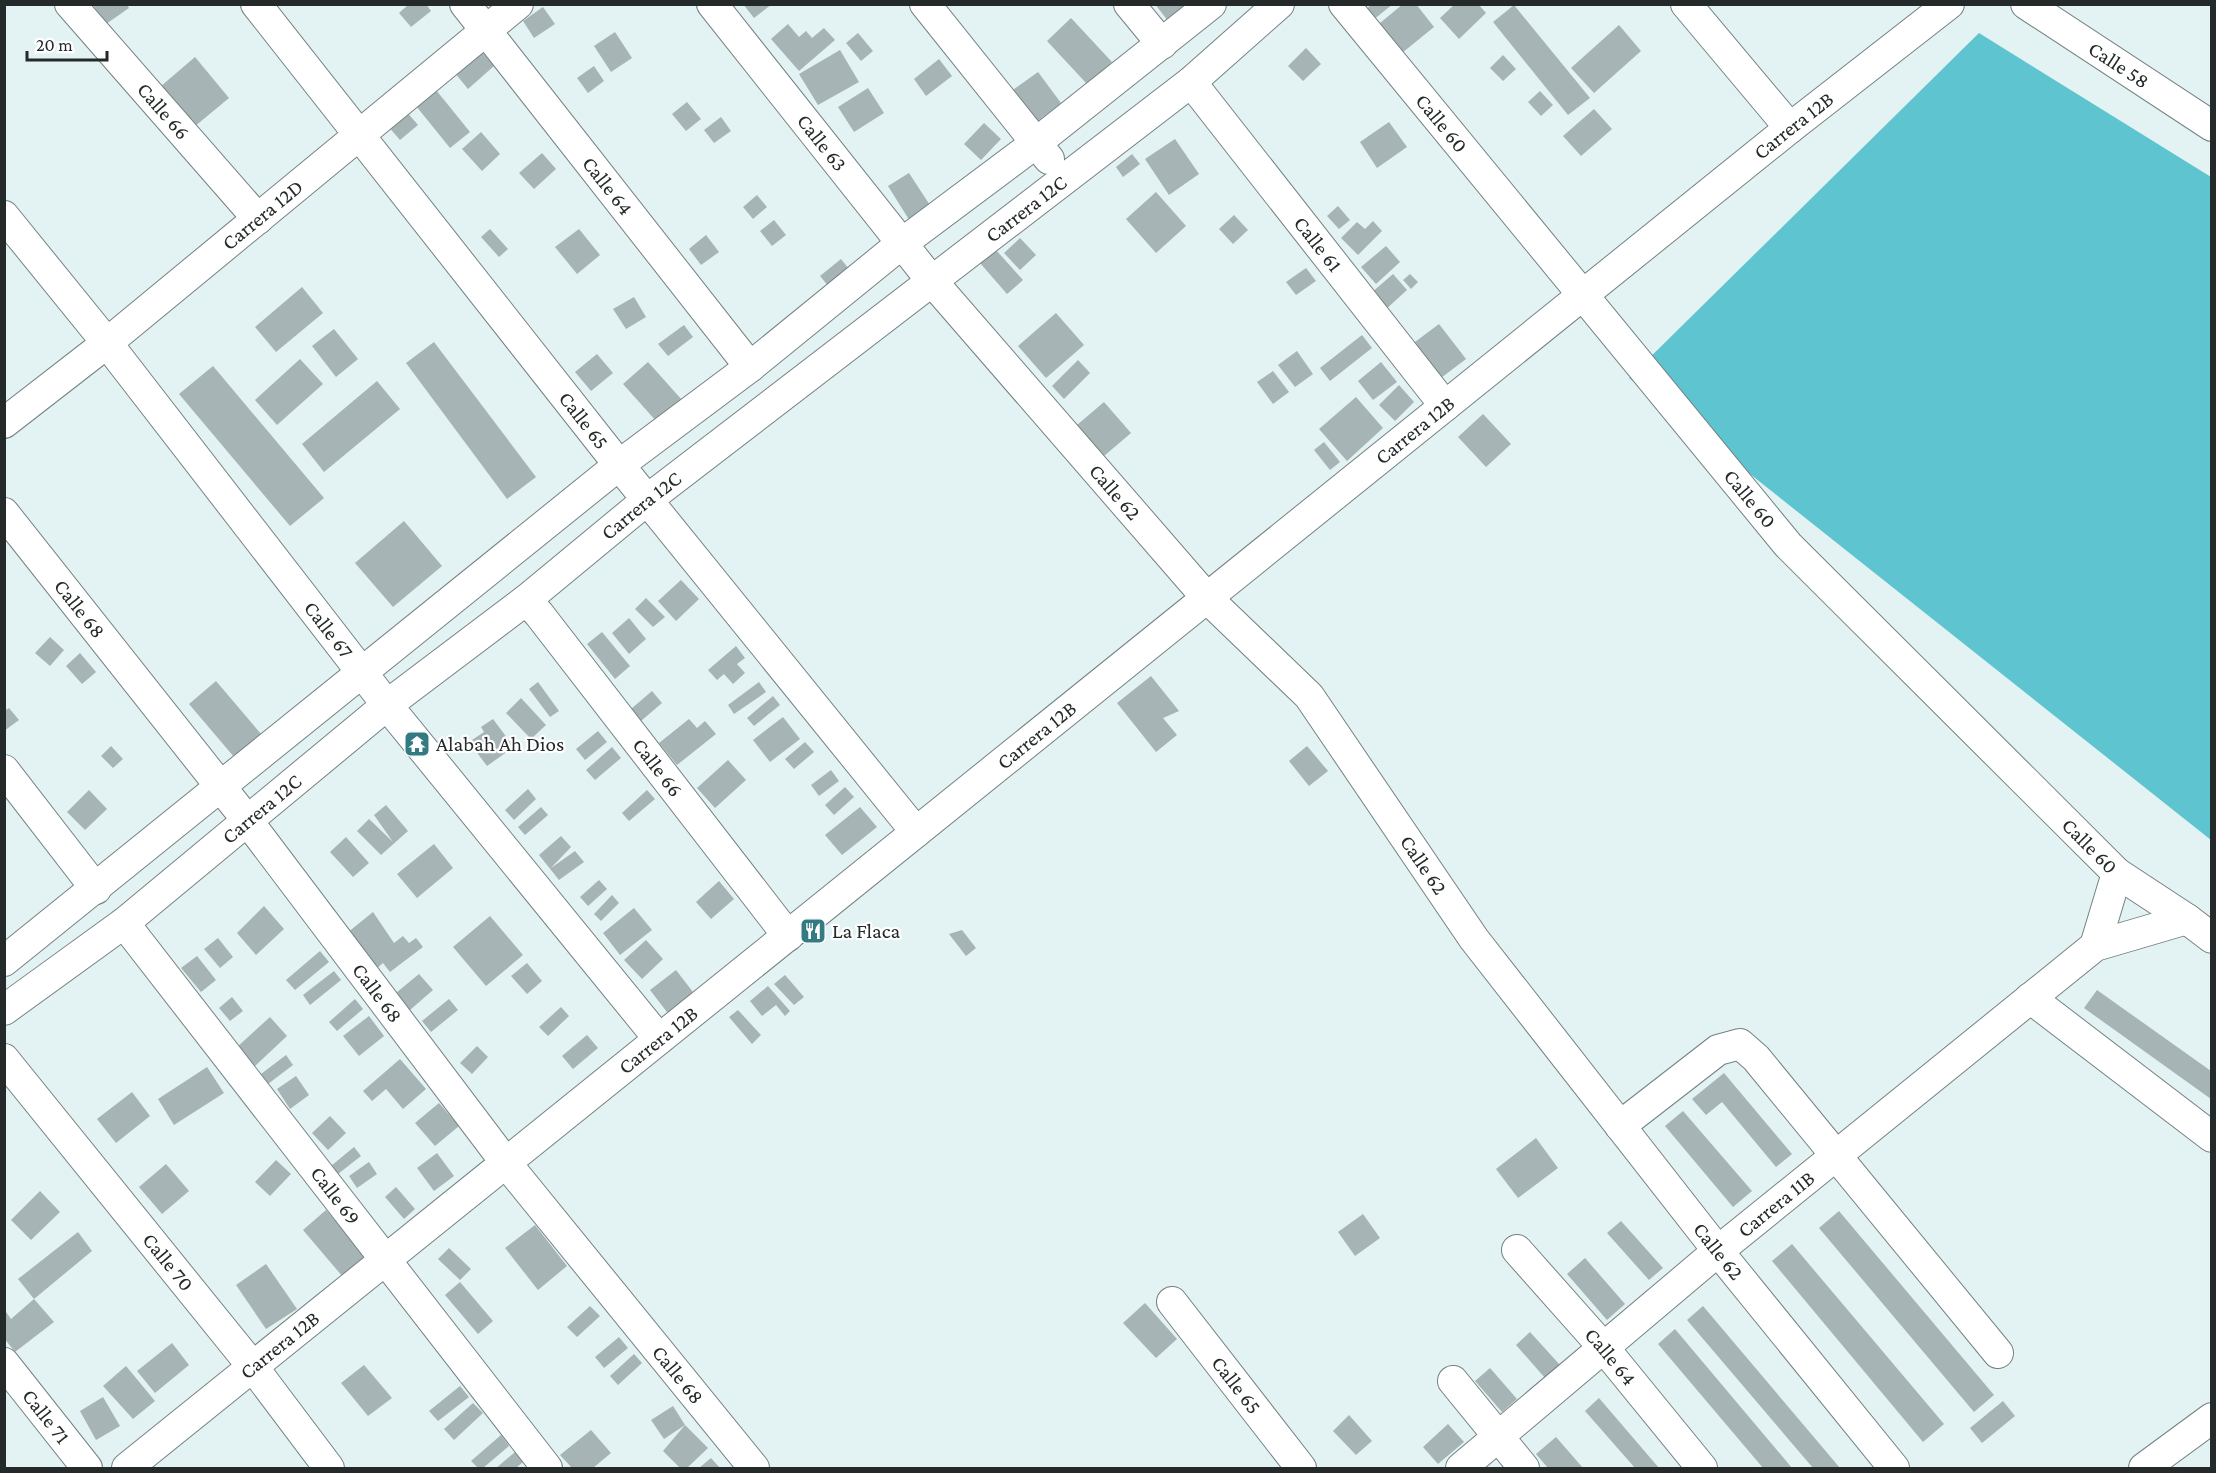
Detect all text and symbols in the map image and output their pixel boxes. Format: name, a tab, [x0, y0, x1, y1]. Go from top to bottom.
scale bar	[27, 24, 106, 62]
text: 20 m	[36, 35, 73, 55]
street label: Calle 58	[2084, 36, 2154, 93]
street label: Calle 66	[132, 78, 195, 144]
street label: Carrera 12B	[1749, 87, 1838, 164]
street label: Calle 60	[1411, 89, 1473, 157]
street label: Calle 63	[792, 109, 852, 176]
street label: Calle 64	[577, 152, 638, 220]
street label: Carrera 12C	[981, 170, 1071, 247]
street label: Carrera 12D	[217, 174, 308, 255]
street label: Calle 61	[1289, 212, 1347, 277]
street label: Calle 65	[554, 387, 614, 454]
street label: Carrera 12B	[1370, 391, 1459, 469]
street label: Calle 62	[1084, 459, 1146, 525]
street label: Calle 60	[1719, 465, 1781, 533]
street label: Carrera 12C	[596, 466, 686, 545]
street label: Calle 68	[49, 574, 110, 643]
street label: Calle 67	[299, 596, 359, 663]
street label: Carrera 12B	[992, 696, 1081, 774]
temple icon: Alabah Ah Dios	[402, 729, 432, 759]
place label: Alabah Ah Dios	[436, 732, 564, 756]
street label: Calle 66	[627, 733, 688, 801]
street label: Carrera 12C	[217, 769, 306, 849]
street label: Calle 60	[2057, 813, 2123, 879]
street label: Calle 62	[1395, 831, 1452, 899]
restaurant icon: La Flaca	[798, 916, 828, 946]
place label: La Flaca	[832, 919, 900, 943]
street label: Calle 68	[347, 958, 408, 1027]
street label: Carrera 12B	[614, 1001, 703, 1079]
street label: Calle 69	[305, 1162, 366, 1229]
street label: Carrera 11B	[1733, 1166, 1819, 1242]
street label: Calle 62	[1688, 1218, 1748, 1285]
street label: Calle 70	[138, 1228, 199, 1296]
street label: Carrera 12B	[235, 1306, 324, 1384]
street label: Calle 64	[1580, 1323, 1642, 1390]
street label: Calle 68	[647, 1341, 709, 1409]
street label: Calle 65	[1207, 1351, 1266, 1419]
street label: Calle 71	[17, 1384, 75, 1448]

